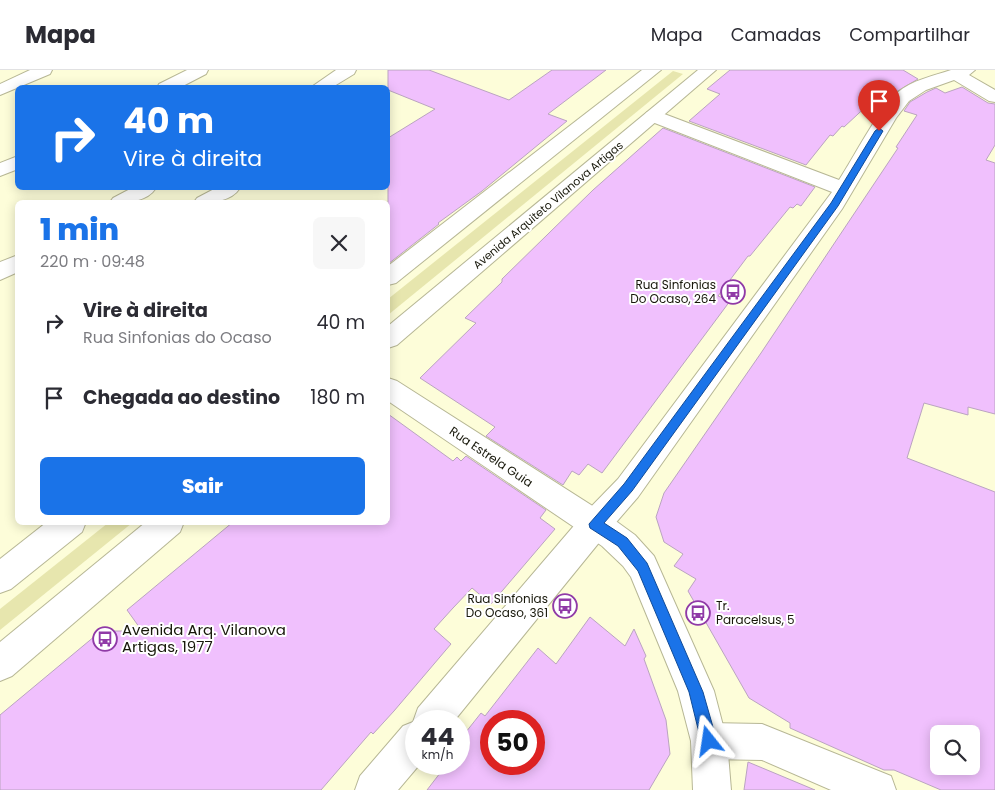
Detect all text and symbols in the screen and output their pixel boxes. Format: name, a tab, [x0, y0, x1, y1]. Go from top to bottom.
text: Mapa	[25, 18, 96, 51]
text: Mapa	[651, 22, 703, 47]
text: Camadas	[731, 22, 821, 47]
text: Compartilhar	[849, 22, 970, 47]
pin	[858, 80, 900, 131]
icon: arrive	[865, 87, 893, 115]
text: 40 m	[123, 96, 214, 145]
icon: right	[40, 105, 105, 170]
street label: Avenida Arquiteto Vilanova Artigas	[470, 137, 627, 273]
text: Vire à direita	[123, 143, 262, 174]
text: 1 min	[40, 208, 119, 251]
button: close	[313, 217, 365, 269]
text: 220 m · 09:48	[40, 250, 145, 273]
place label: Rua Sinfonias Do Ocaso, 264	[630, 276, 716, 307]
bus stop icon: Rua Sinfonias Do Ocaso, 264	[720, 279, 746, 305]
text: Vire à direita	[83, 297, 208, 324]
icon: right	[40, 309, 68, 337]
text: 40 m	[316, 309, 365, 336]
text: Rua Sinfonias do Ocaso	[83, 326, 272, 349]
icon: arrive	[40, 384, 68, 412]
text: Chegada ao destino	[83, 384, 280, 411]
text: 180 m	[310, 384, 365, 411]
street label: Rua Estrela Guia	[446, 422, 536, 491]
button: Sair	[40, 457, 365, 515]
place label: Rua Sinfonias Do Ocaso, 361	[466, 590, 548, 621]
bus stop icon: Rua Sinfonias Do Ocaso, 361	[552, 593, 578, 619]
place label: Tr. Paracelsus, 5	[716, 597, 795, 628]
bus stop icon: Tr. Paracelsus, 5	[685, 600, 711, 626]
place label: Avenida Arq. Vilanova Artigas, 1977	[122, 619, 286, 657]
bus stop icon: Avenida Arq. Vilanova Artigas, 1977	[92, 626, 118, 652]
speed limit sign: 50	[480, 710, 545, 775]
position arrow	[682, 714, 734, 766]
text: 44	[421, 719, 454, 754]
map controls	[930, 725, 980, 775]
button: search	[930, 725, 980, 775]
text: km/h	[422, 746, 453, 763]

